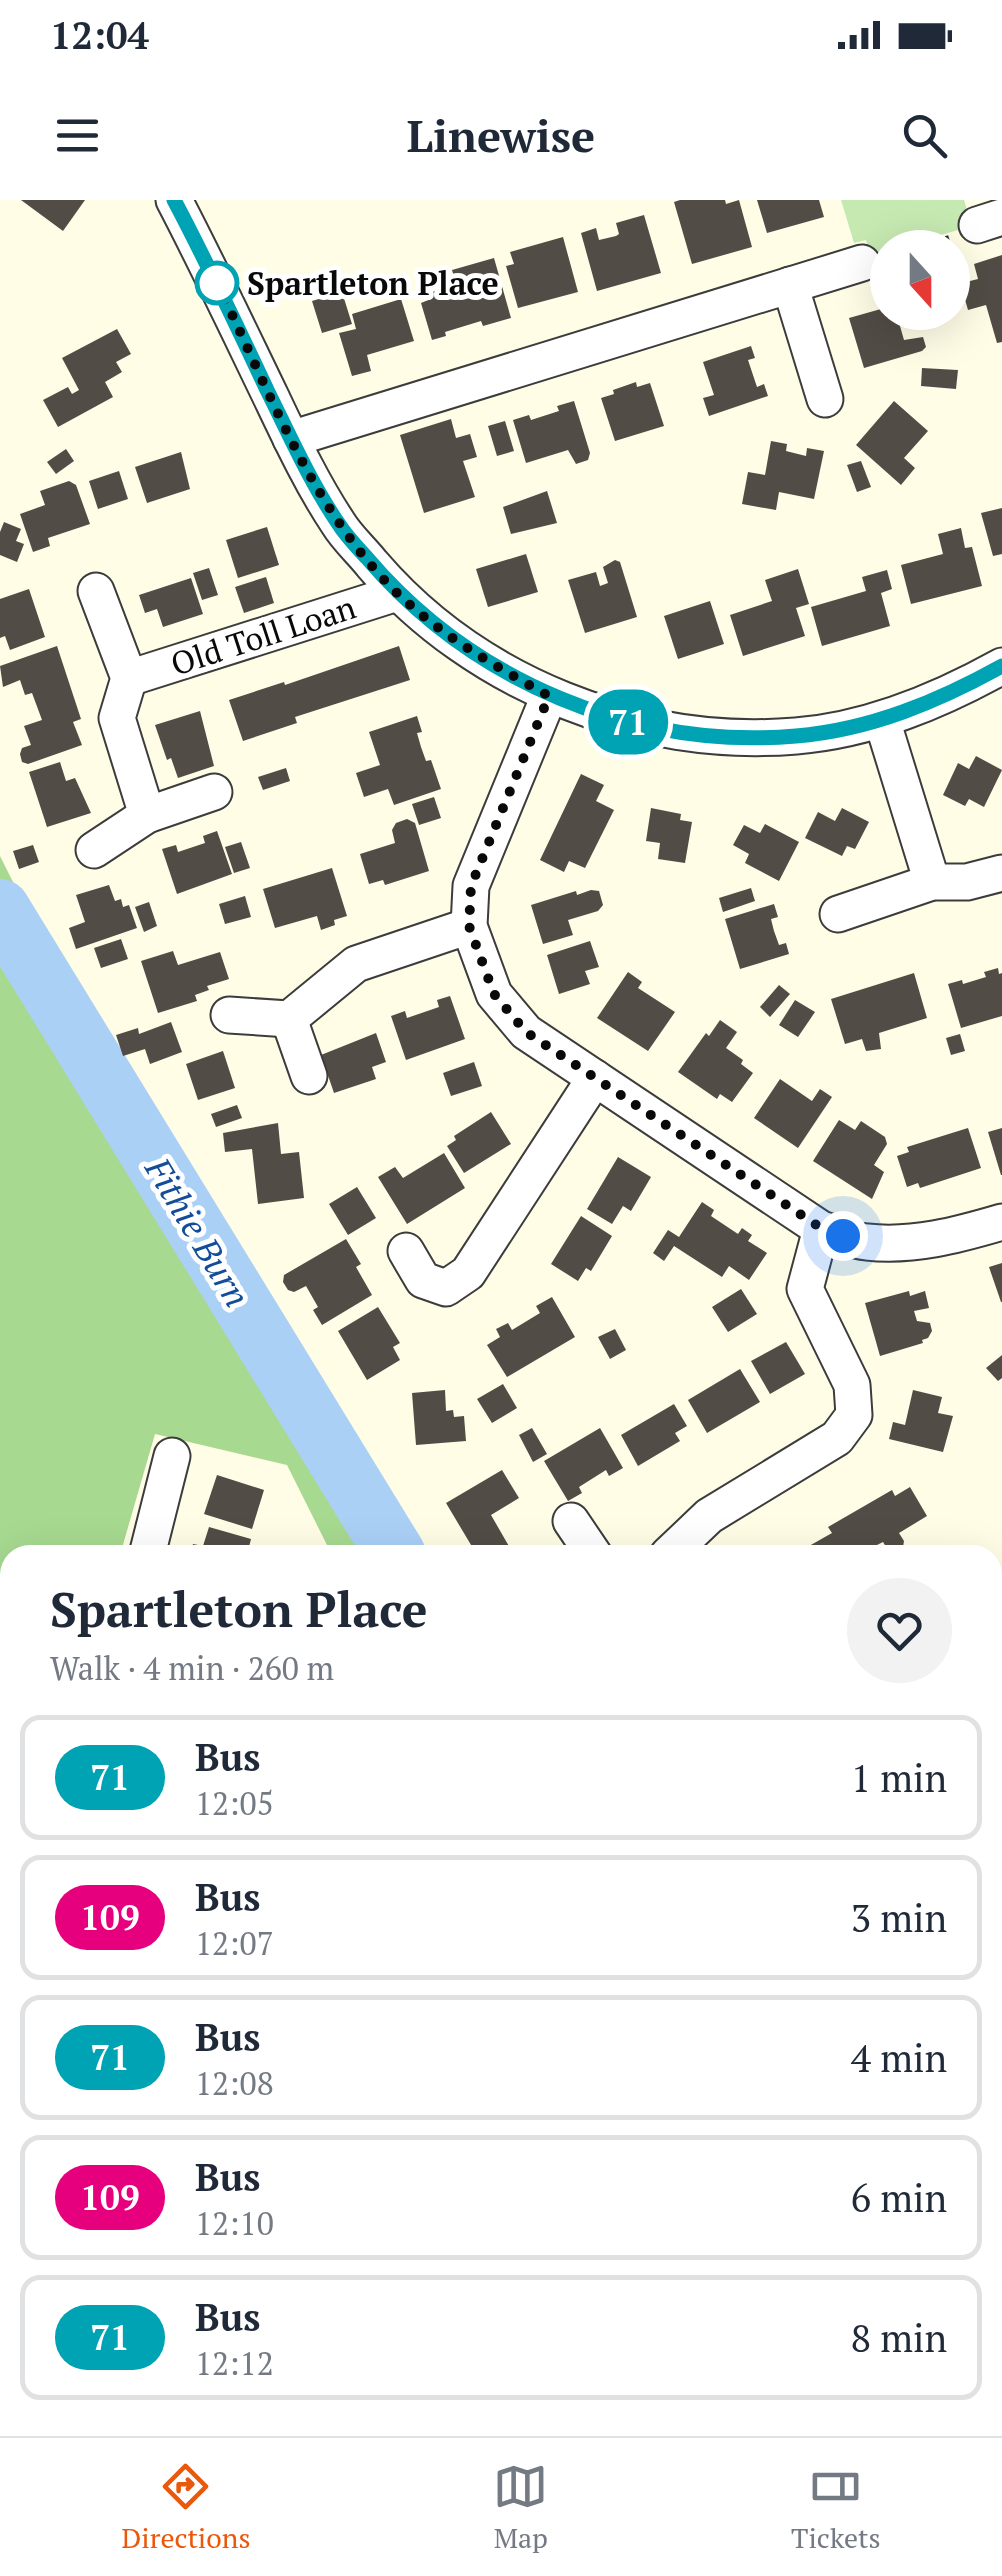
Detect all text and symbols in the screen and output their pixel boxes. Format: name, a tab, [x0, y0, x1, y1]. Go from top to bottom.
text: 12:04	[50, 10, 149, 60]
text: Linewise	[407, 105, 595, 165]
icon: menu	[50, 108, 105, 163]
icon: search	[897, 108, 952, 163]
north arrow	[870, 230, 970, 330]
map controls	[870, 230, 970, 330]
marker: Spartleton Place	[196, 262, 238, 304]
place label: Spartleton Place	[247, 262, 499, 304]
street label: Old Toll Loan	[165, 585, 361, 685]
line badge: 71	[583, 690, 673, 754]
text: 71	[608, 699, 648, 745]
water label: Fithie Burn	[135, 1148, 261, 1315]
your location	[818, 1211, 868, 1261]
text: Spartleton Place	[50, 1577, 428, 1641]
button: heart	[847, 1578, 952, 1683]
text: Walk · 4 min · 260 m	[50, 1647, 334, 1689]
text: Bus	[195, 1732, 260, 1782]
text: 1 min	[851, 1753, 947, 1803]
text: 71	[90, 1754, 130, 1800]
text: 12:05	[195, 1782, 274, 1824]
text: Bus	[195, 1872, 260, 1922]
text: 3 min	[851, 1893, 947, 1943]
text: 109	[80, 1894, 140, 1940]
text: 12:07	[195, 1922, 274, 1964]
text: Bus	[195, 2012, 260, 2062]
text: 4 min	[851, 2033, 947, 2083]
text: 71	[90, 2034, 130, 2080]
text: 12:08	[195, 2062, 274, 2104]
text: Bus	[195, 2152, 260, 2202]
text: 6 min	[851, 2173, 947, 2223]
text: 109	[80, 2174, 140, 2220]
text: 12:10	[195, 2202, 274, 2244]
text: Bus	[195, 2292, 260, 2342]
text: 8 min	[851, 2313, 947, 2363]
text: 71	[90, 2314, 130, 2360]
text: 12:12	[195, 2342, 274, 2384]
tab: Directions	[121, 2459, 251, 2556]
tab: Map	[493, 2459, 548, 2556]
tab: Tickets	[791, 2459, 881, 2556]

